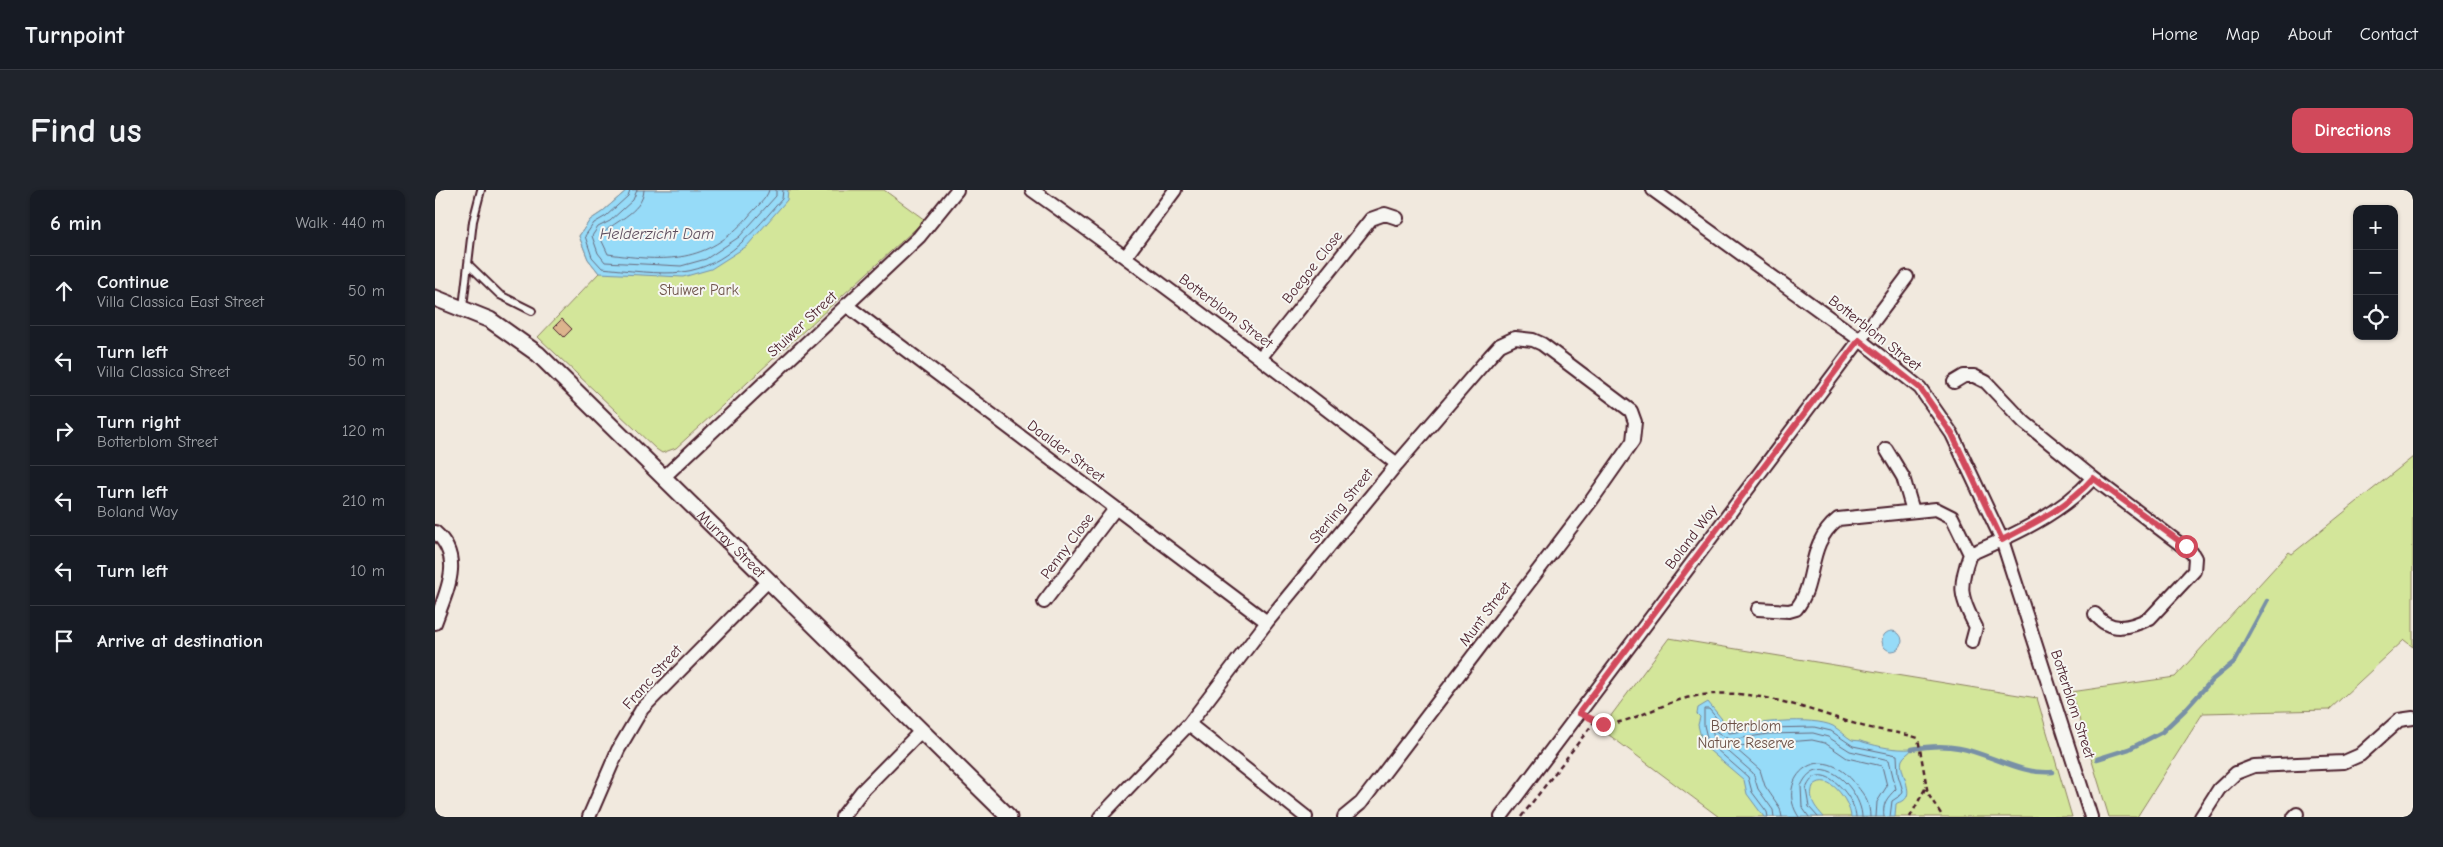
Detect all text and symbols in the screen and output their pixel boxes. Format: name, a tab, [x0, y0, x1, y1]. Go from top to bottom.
text: Turnpoint	[25, 21, 124, 49]
text: Home	[2151, 24, 2198, 45]
text: Map	[2226, 24, 2260, 45]
text: About	[2288, 24, 2332, 45]
text: Contact	[2360, 24, 2418, 45]
button: Directions	[2292, 108, 2413, 153]
text: Find us	[30, 110, 142, 151]
map controls	[2353, 205, 2398, 340]
button: +	[2353, 205, 2398, 250]
text: 6 min	[50, 211, 102, 235]
text: Walk · 440 m	[295, 214, 385, 232]
water label: Helderzicht Dam	[600, 225, 714, 243]
street label: Boegoe Close	[1278, 227, 1346, 307]
button: −	[2353, 250, 2398, 295]
street label: Botterblom Street	[1175, 270, 1277, 353]
text: Continue	[97, 271, 169, 293]
icon: ahead	[50, 277, 78, 305]
park label: Stuiwer Park	[659, 281, 740, 299]
text: 50 m	[348, 282, 385, 300]
street label: Stuiwer Street	[764, 287, 841, 361]
street label: Botterblom Street	[1825, 291, 1926, 375]
text: Villa Classica East Street	[97, 293, 264, 311]
button: locate	[2353, 295, 2398, 340]
text: Turn left	[97, 341, 168, 363]
icon: left	[50, 347, 78, 375]
text: 50 m	[348, 352, 385, 370]
text: Villa Classica Street	[97, 363, 230, 381]
text: Turn right	[97, 411, 181, 433]
street label: Daalder Street	[1024, 416, 1109, 486]
icon: right	[50, 417, 78, 445]
text: 120 m	[342, 422, 385, 440]
text: Botterblom Street	[97, 433, 217, 451]
street label: Sterling Street	[1305, 464, 1377, 547]
text: Turn left	[97, 481, 168, 503]
icon: left	[50, 487, 78, 515]
text: 210 m	[342, 492, 385, 510]
street label: Boland Way	[1661, 501, 1721, 573]
text: Boland Way	[97, 503, 178, 521]
street label: Murray Street	[693, 506, 770, 582]
street label: Penny Close	[1036, 509, 1098, 582]
route start	[2175, 535, 2198, 558]
icon: left	[50, 557, 78, 585]
text: Turn left	[97, 560, 168, 582]
text: 10 m	[350, 562, 385, 580]
street label: Munt Street	[1455, 578, 1515, 650]
icon: arrive	[50, 627, 78, 655]
text: Arrive at destination	[97, 630, 263, 652]
street label: Franc Street	[618, 641, 686, 713]
street label: Botterblom Street	[2047, 648, 2099, 761]
route end	[1592, 713, 1615, 736]
park label: Botterblom Nature Reserve	[1697, 717, 1795, 752]

